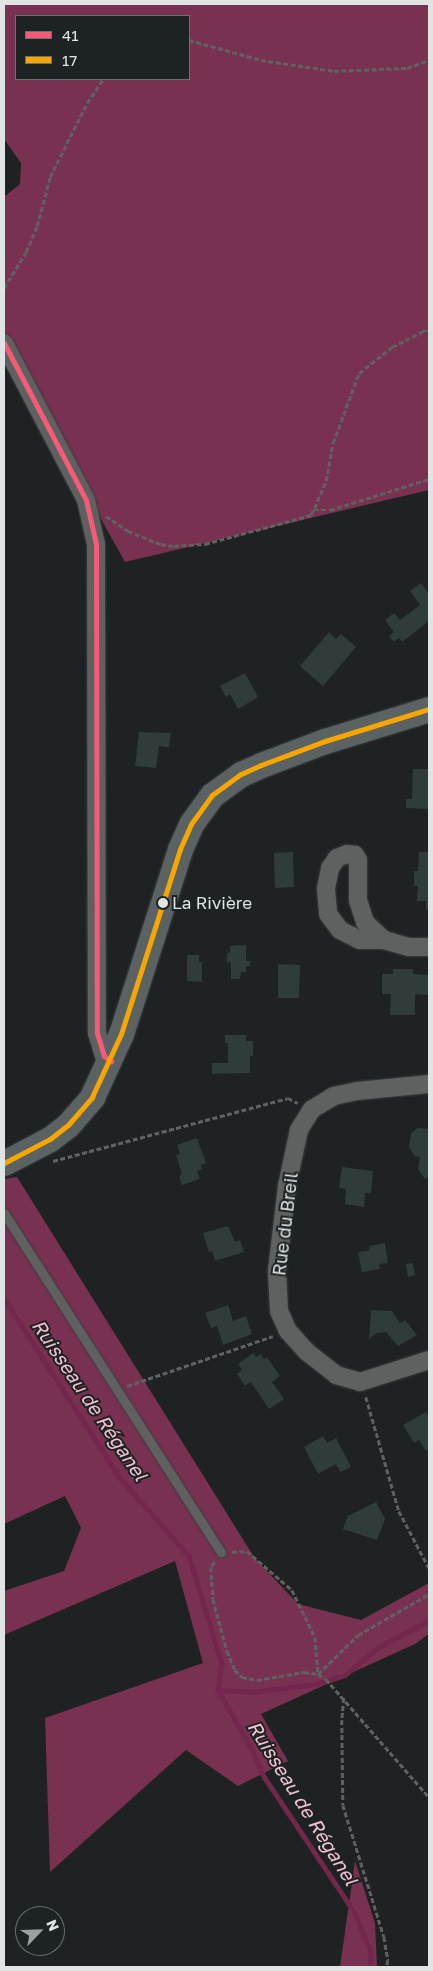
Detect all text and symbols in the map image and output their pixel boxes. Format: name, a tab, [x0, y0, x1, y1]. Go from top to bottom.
legend	[15, 15, 190, 80]
text: 41	[62, 26, 78, 44]
text: 17	[62, 51, 77, 69]
place label: La Rivière	[172, 893, 252, 913]
marker: La Rivière	[158, 898, 168, 908]
street label: Rue du Breil	[268, 1171, 302, 1277]
water label: Ruisseau de Réganel	[28, 1315, 152, 1485]
water label: Ruisseau de Réganel	[243, 1717, 363, 1889]
north arrow	[15, 1906, 65, 1956]
text: N	[43, 1917, 63, 1933]

